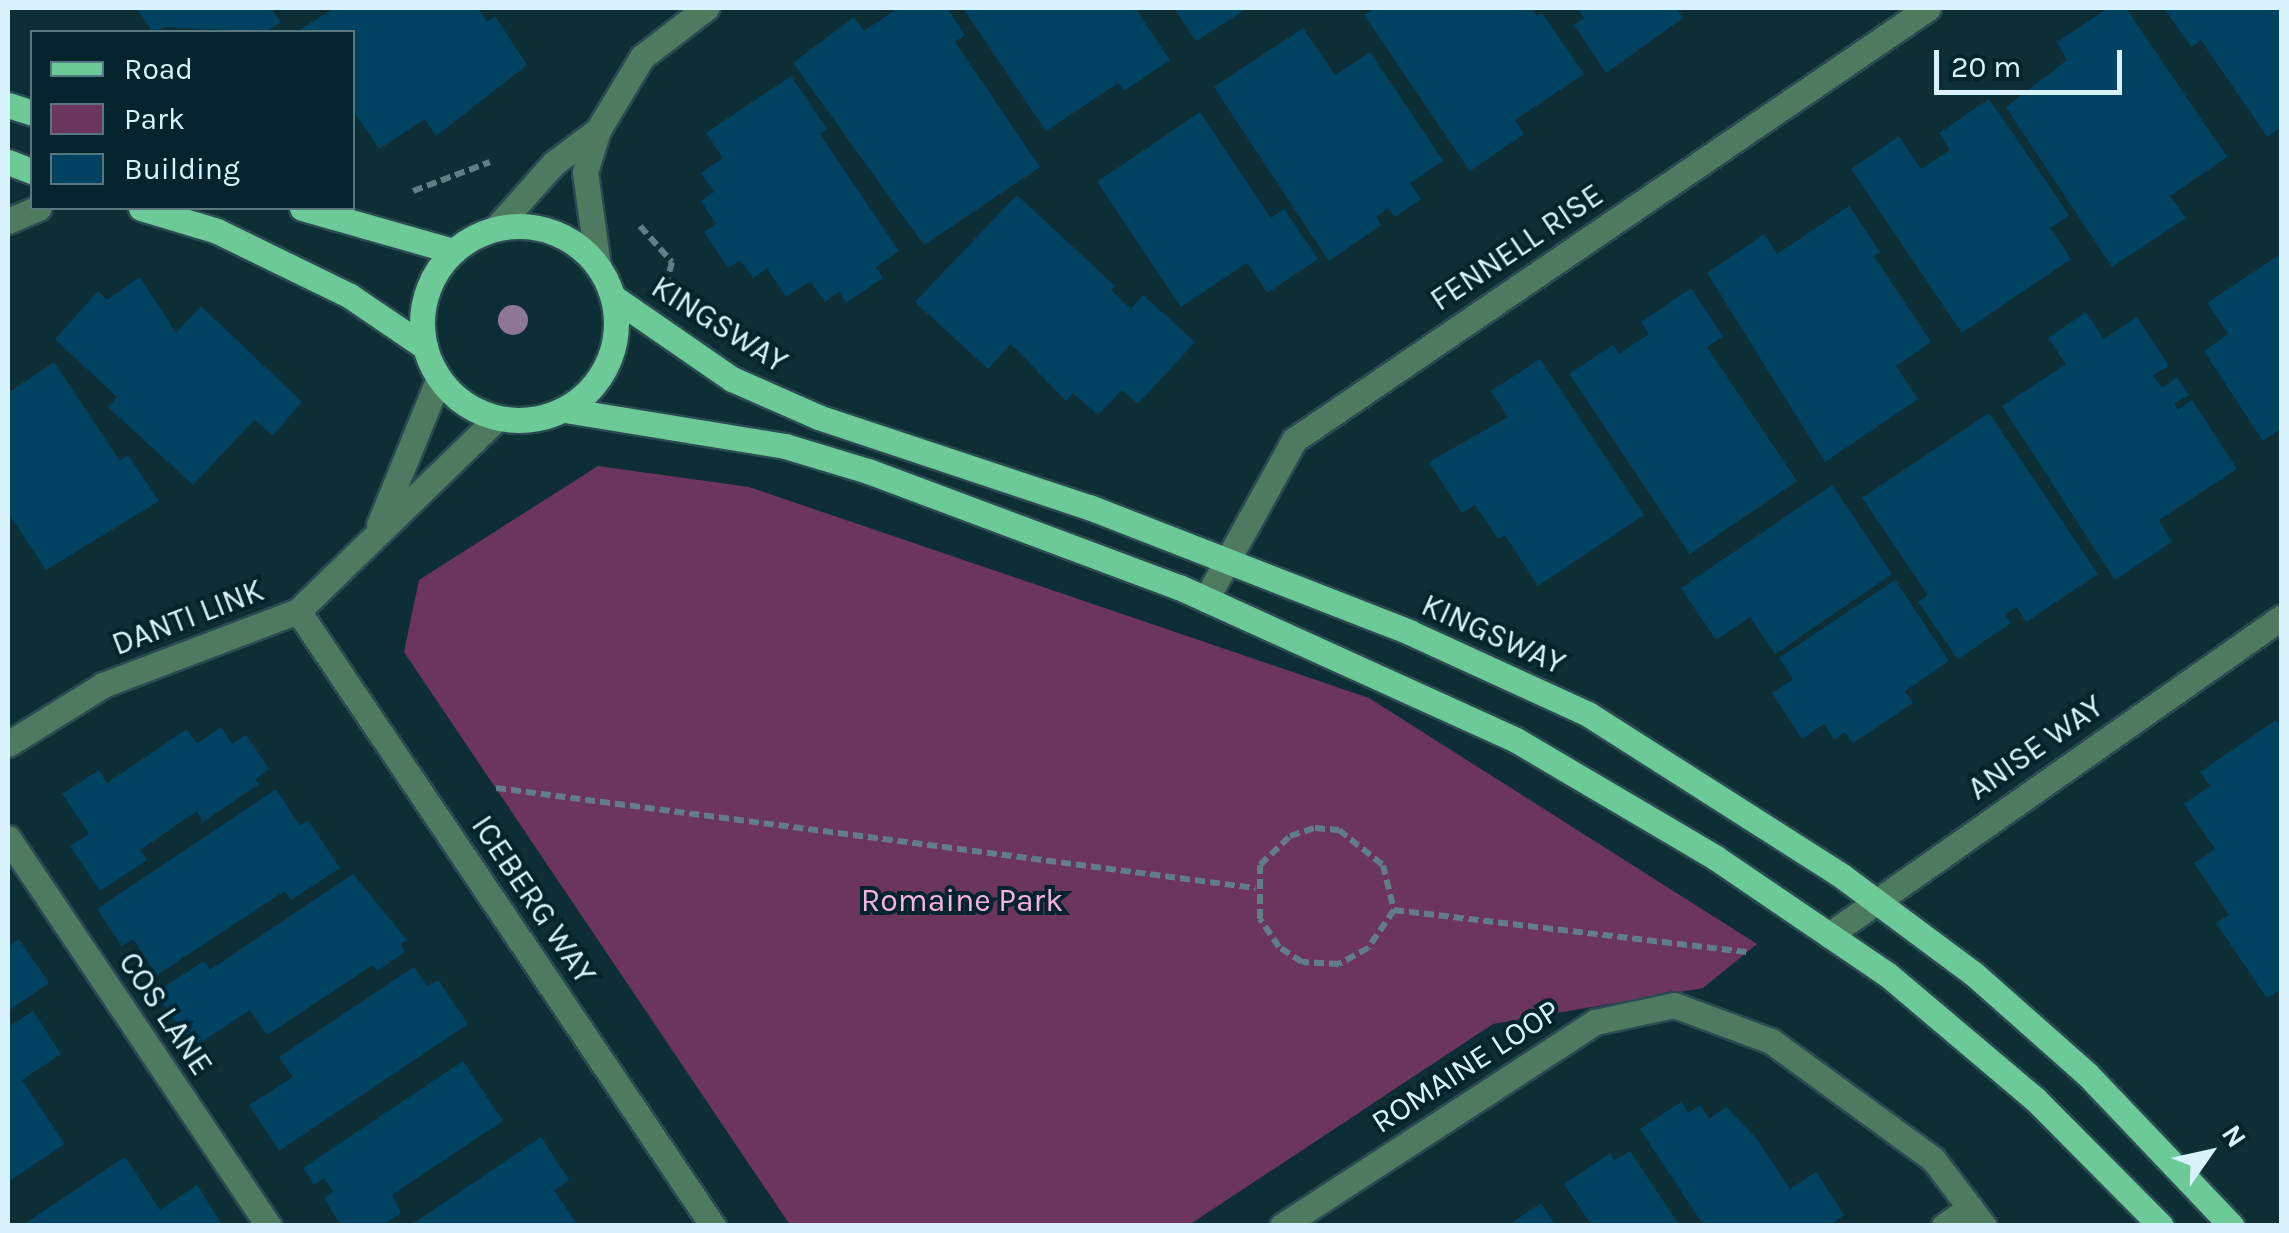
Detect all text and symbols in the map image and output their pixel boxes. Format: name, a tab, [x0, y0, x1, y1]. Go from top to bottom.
legend	[30, 30, 355, 210]
scale bar	[1939, 30, 2126, 92]
text: 20 m	[1951, 49, 2021, 85]
text: Road	[124, 51, 193, 87]
text: Park	[124, 101, 185, 137]
text: Building	[124, 151, 240, 187]
street label: FENNELL RISE	[1423, 176, 1611, 320]
street label: KINGSWAY	[644, 268, 794, 382]
street label: DANTI LINK	[107, 572, 269, 664]
street label: KINGSWAY	[1415, 586, 1571, 684]
street label: ANISE WAY	[1961, 687, 2111, 809]
street label: ICEBERG WAY	[463, 808, 603, 992]
park label: Romaine Park	[861, 882, 1063, 920]
street label: COS LANE	[110, 945, 220, 1083]
street label: ROMAINE LOOP	[1365, 992, 1567, 1142]
north arrow	[2159, 1103, 2259, 1203]
text: N	[2215, 1118, 2254, 1153]

